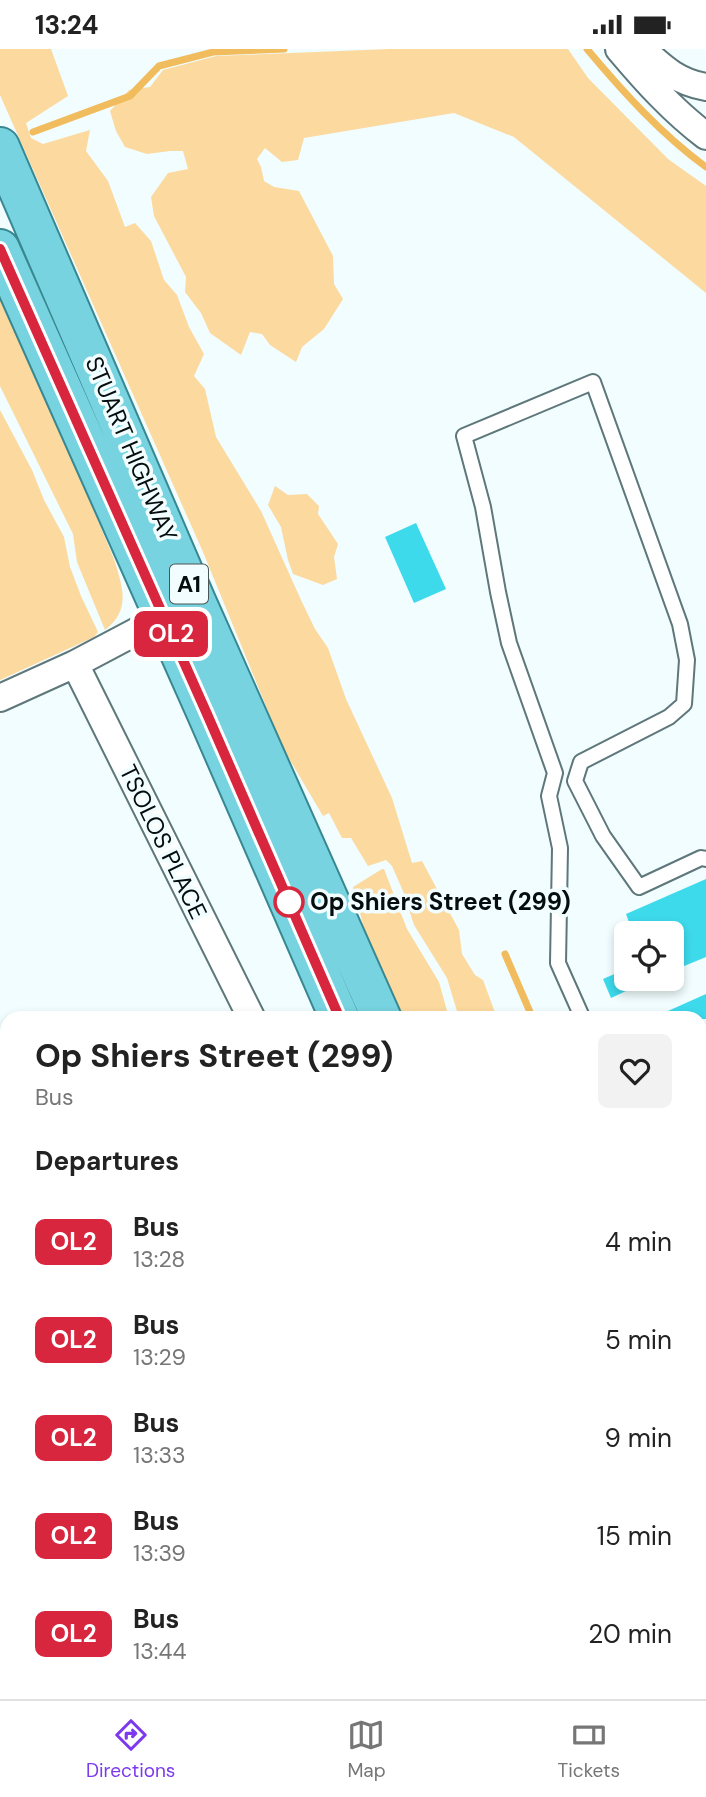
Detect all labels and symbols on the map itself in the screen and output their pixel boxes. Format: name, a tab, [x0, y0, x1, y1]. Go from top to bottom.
street label: STUART HIGHWAY	[78, 352, 184, 546]
road number: A1	[170, 565, 208, 603]
line badge: OL2	[131, 611, 211, 657]
street label: TSOLOS PLACE	[113, 760, 214, 924]
place label: Op Shiers Street (299)	[310, 886, 571, 917]
marker: Op Shiers Street (299)	[274, 887, 304, 917]

